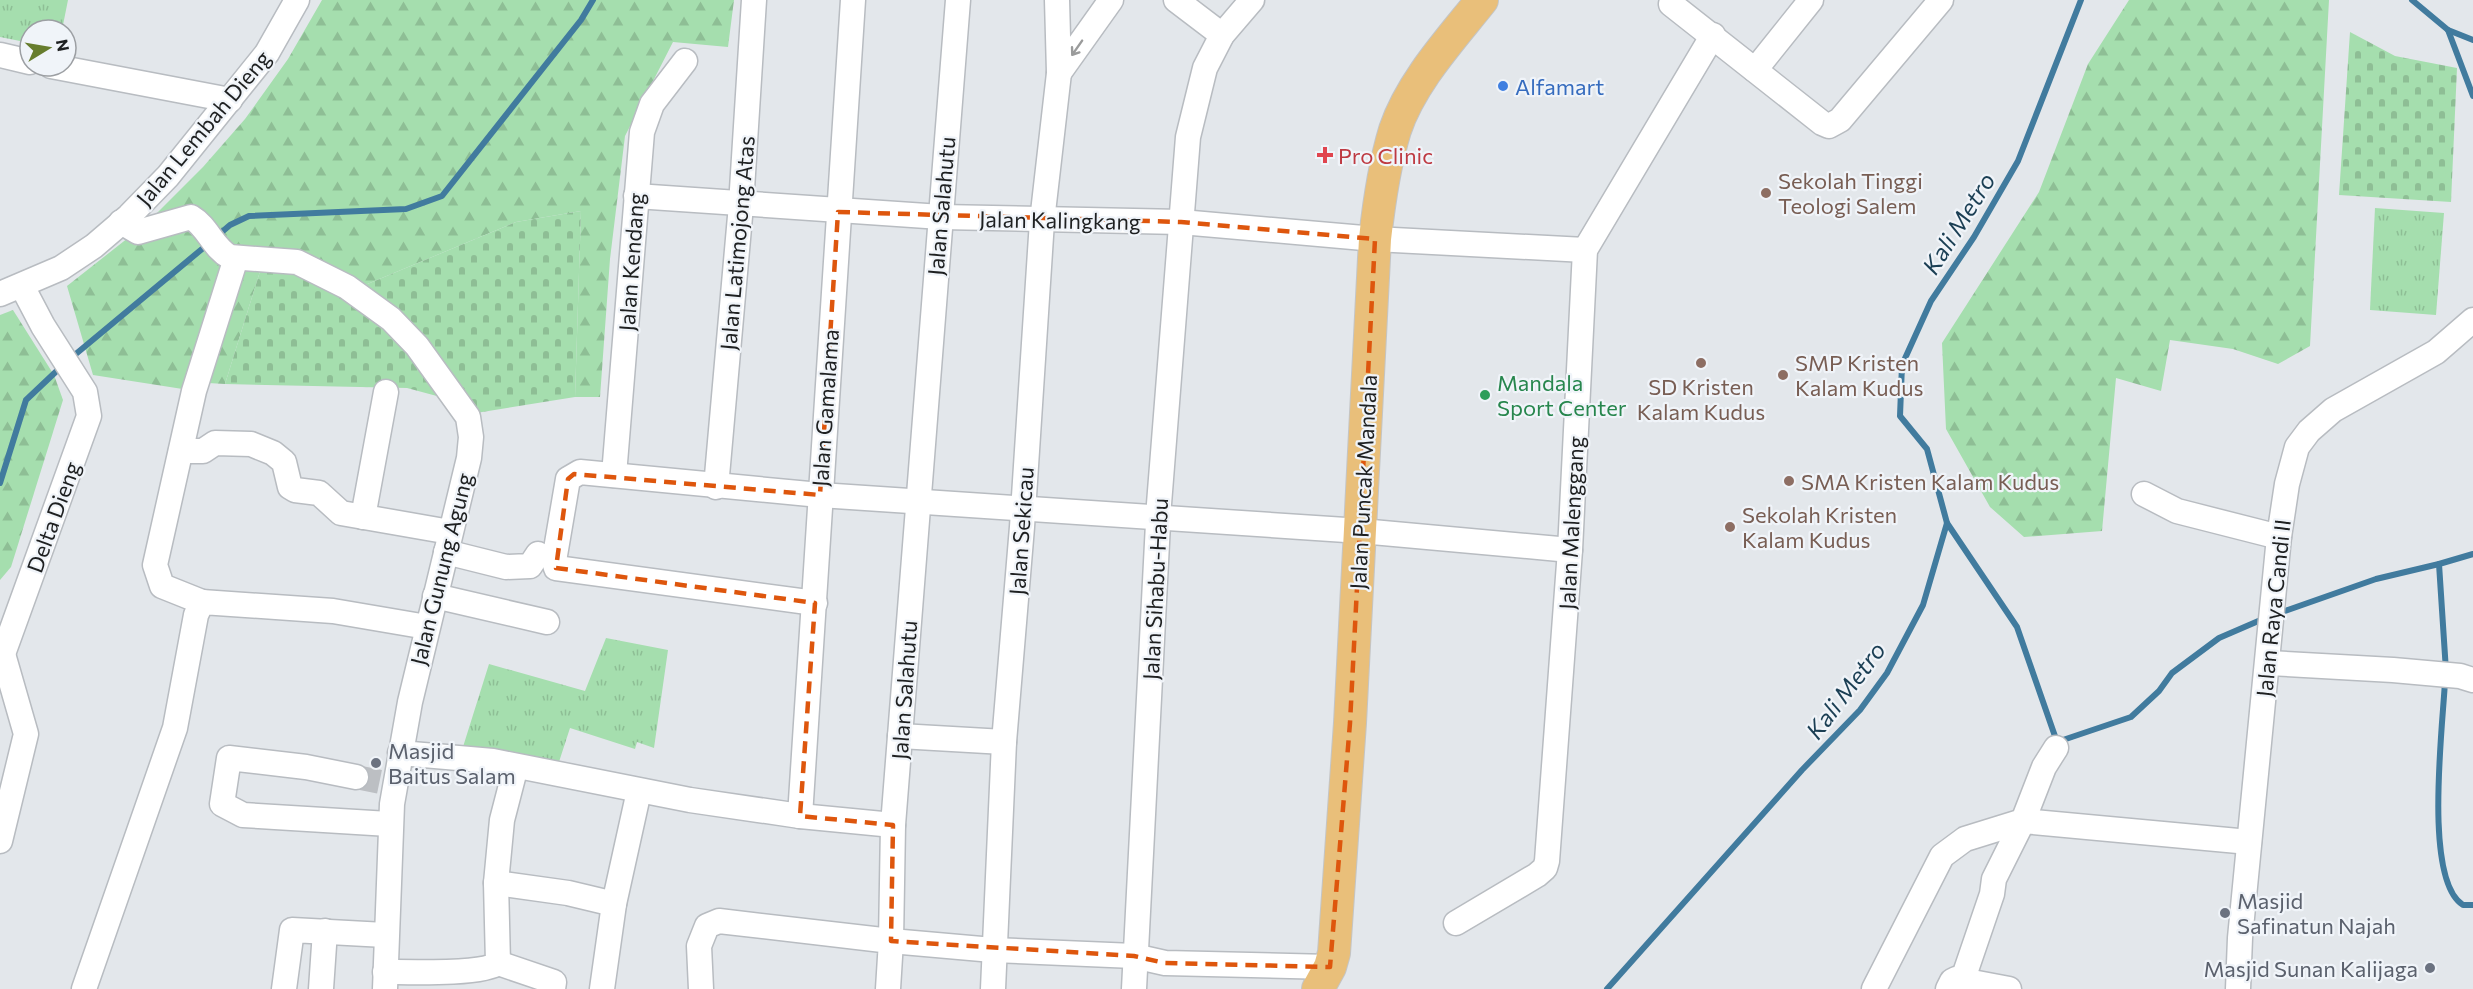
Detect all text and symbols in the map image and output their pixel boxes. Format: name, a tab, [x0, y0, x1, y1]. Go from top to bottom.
north arrow	[18, 18, 78, 78]
text: N	[53, 37, 74, 53]
one-way arrow	[1071, 39, 1083, 55]
street label: Jalan Lembah Dieng	[130, 45, 276, 211]
place label: Alfamart	[1515, 73, 1604, 100]
marker: Alfamart	[1496, 79, 1510, 93]
street label: Jalan Latimojong Atas	[714, 135, 760, 351]
street label: Jalan Salahutu	[921, 135, 961, 277]
place label: Pro Clinic	[1338, 142, 1433, 169]
marker: Pro Clinic	[1316, 146, 1334, 164]
place label: Sekolah Tinggi Teologi Salem	[1778, 167, 1923, 219]
water label: Kali Metro	[1915, 167, 2001, 279]
marker: Sekolah Tinggi Teologi Salem	[1759, 186, 1773, 200]
street label: Jalan Kendang	[613, 192, 649, 332]
street label: Jalan Kalingkang	[979, 205, 1141, 235]
street label: Jalan Gamalama	[806, 328, 844, 488]
place label: SMP Kristen Kalam Kudus	[1795, 349, 1924, 401]
marker: SD Kristen Kalam Kudus	[1694, 356, 1708, 370]
marker: SMP Kristen Kalam Kudus	[1776, 368, 1790, 382]
place label: Mandala Sport Center	[1497, 369, 1627, 421]
place label: SD Kristen Kalam Kudus	[1637, 373, 1765, 425]
street label: Jalan Puncak Mandala	[1344, 374, 1382, 590]
marker: Mandala Sport Center	[1478, 388, 1492, 402]
street label: Jalan Malenggang	[1553, 435, 1589, 610]
street label: Delta Dieng	[20, 458, 86, 576]
street label: Jalan Sekicau	[1003, 466, 1039, 596]
place label: SMA Kristen Kalam Kudus	[1801, 468, 2059, 495]
street label: Jalan Gunung Agung	[404, 470, 478, 668]
marker: SMA Kristen Kalam Kudus	[1782, 474, 1796, 488]
street label: Jalan Sihabu-Habu	[1137, 497, 1173, 681]
place label: Sekolah Kristen Kalam Kudus	[1742, 501, 1897, 553]
street label: Jalan Raya Candi II	[2250, 518, 2296, 698]
marker: Sekolah Kristen Kalam Kudus	[1723, 520, 1737, 534]
street label: Jalan Salahutu	[886, 619, 922, 761]
water label: Kali Metro	[1799, 636, 1891, 744]
place label: Masjid Baitus Salam	[388, 737, 516, 789]
marker: Masjid Baitus Salam	[369, 756, 383, 770]
place label: Masjid Safinatun Najah	[2237, 887, 2396, 939]
marker: Masjid Safinatun Najah	[2218, 906, 2232, 920]
place label: Masjid Sunan Kalijaga	[2203, 955, 2418, 982]
marker: Masjid Sunan Kalijaga	[2423, 961, 2437, 975]

